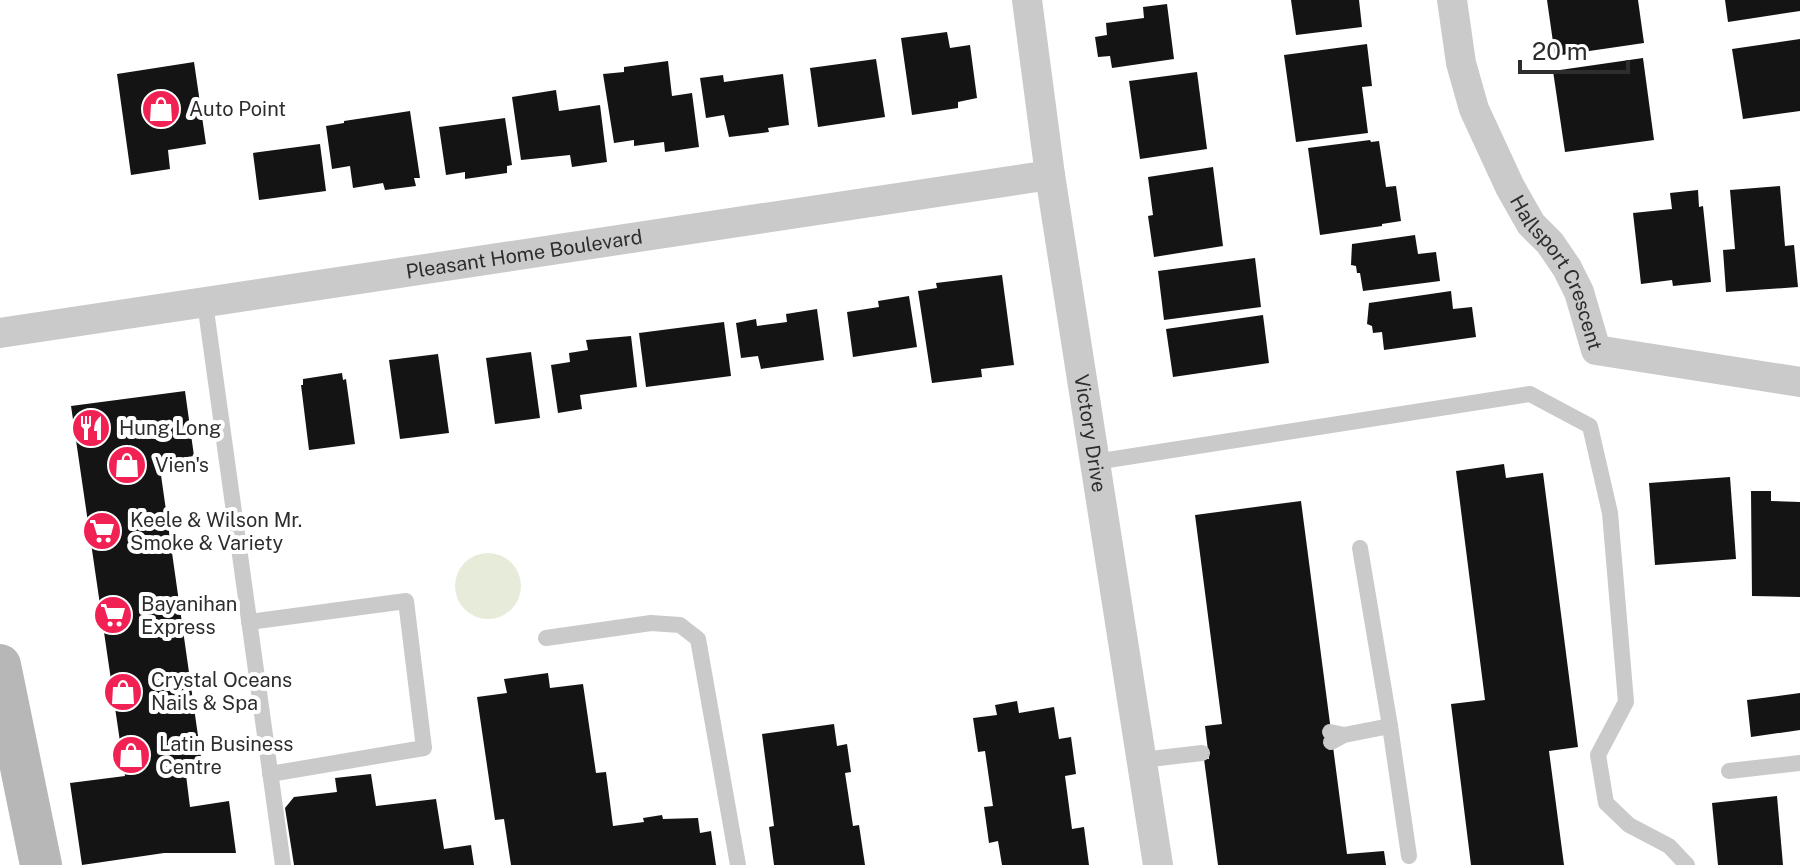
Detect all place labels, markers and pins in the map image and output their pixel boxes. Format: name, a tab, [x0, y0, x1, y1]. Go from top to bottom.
shop icon: Auto Point	[140, 88, 182, 130]
place label: Auto Point	[189, 97, 286, 121]
restaurant icon: Hung Long	[70, 407, 112, 449]
place label: Hung Long	[119, 416, 221, 440]
shop icon: Vien's	[106, 444, 148, 486]
place label: Vien's	[155, 453, 209, 477]
place label: Keele & Wilson Mr. Smoke & Variety	[130, 508, 302, 555]
supermarket icon: Keele & Wilson Mr. Smoke & Variety	[81, 510, 123, 552]
place label: Bayanihan Express	[141, 592, 237, 639]
supermarket icon: Bayanihan Express	[92, 594, 134, 636]
place label: Crystal Oceans Nails & Spa	[151, 668, 292, 715]
shop icon: Crystal Oceans Nails & Spa	[102, 671, 144, 713]
place label: Latin Business Centre	[159, 732, 293, 779]
shop icon: Latin Business Centre	[110, 734, 152, 776]

